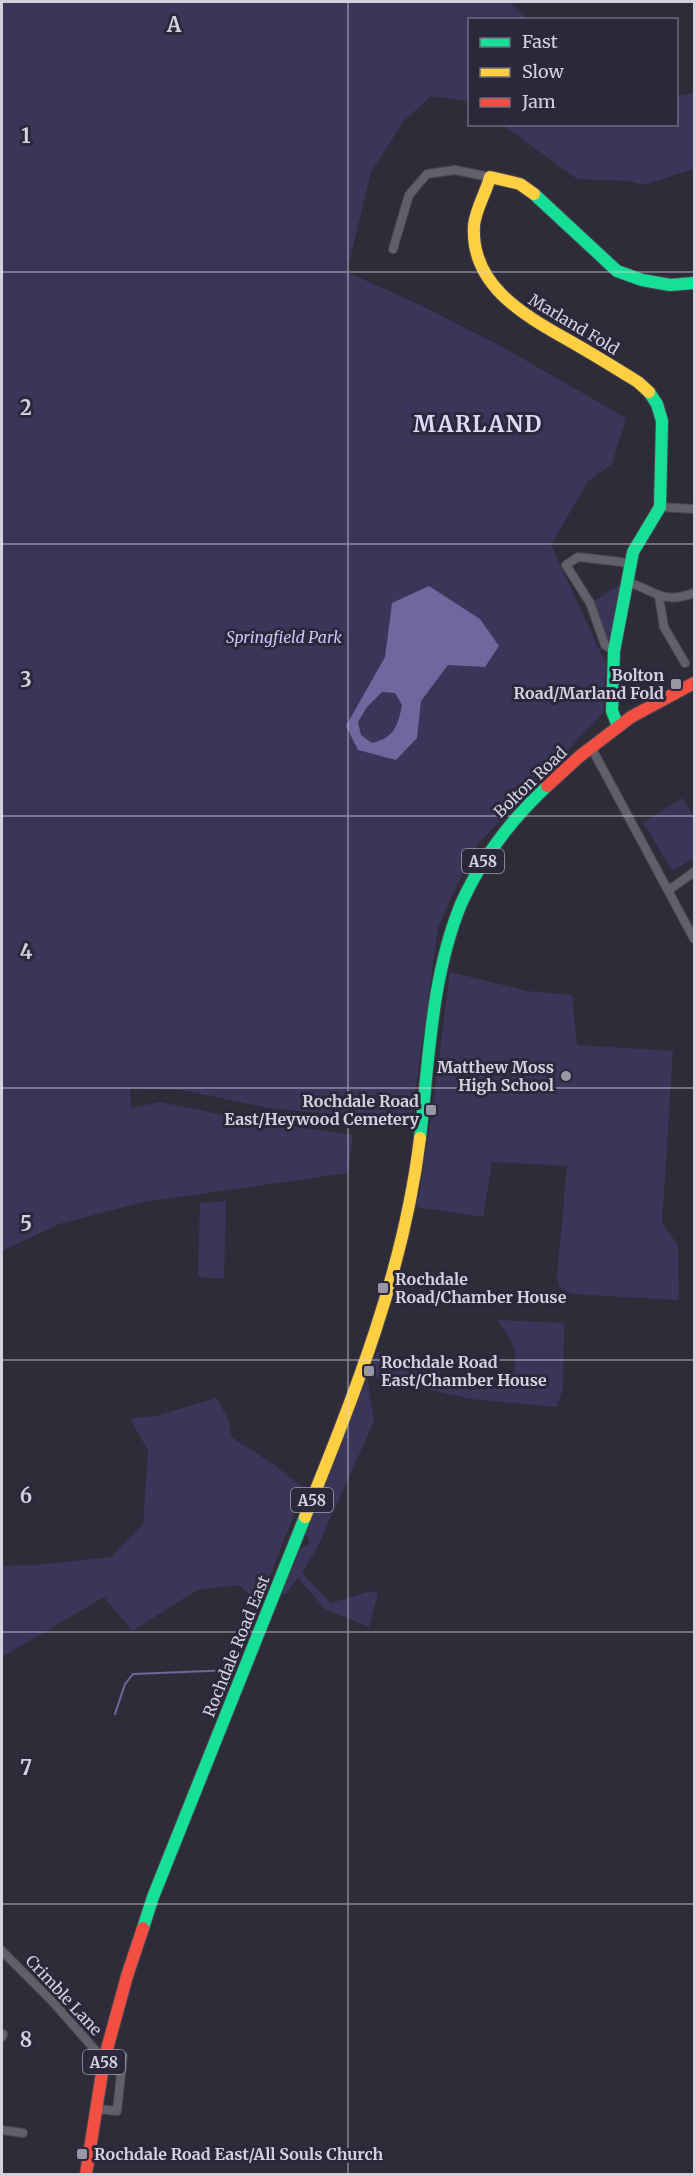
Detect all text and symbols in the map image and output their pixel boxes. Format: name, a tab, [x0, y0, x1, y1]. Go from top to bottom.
text: A	[166, 12, 182, 37]
legend	[468, 18, 678, 126]
text: Fast	[522, 30, 558, 53]
text: Slow	[522, 60, 565, 83]
text: Jam	[521, 90, 556, 113]
text: 1	[21, 123, 31, 148]
street label: Marland Fold	[525, 289, 623, 359]
text: 2	[20, 395, 32, 420]
district label: MARLAND	[413, 410, 543, 438]
park label: Springfield Park	[226, 627, 342, 647]
place label: Bolton Road/Marland Fold	[514, 665, 664, 703]
text: 3	[20, 667, 32, 692]
marker: Bolton Road/Marland Fold	[669, 677, 683, 691]
street label: Bolton Road	[489, 742, 571, 822]
road number: A58	[462, 849, 504, 873]
text: 4	[20, 939, 33, 964]
place label: Matthew Moss High School	[437, 1057, 554, 1095]
marker: Matthew Moss High School	[559, 1069, 573, 1083]
place label: Rochdale Road East/Heywood Cemetery	[224, 1091, 419, 1129]
marker: Rochdale Road East/Heywood Cemetery	[424, 1103, 438, 1117]
text: 5	[20, 1211, 32, 1236]
place label: Rochdale Road/Chamber House	[395, 1269, 567, 1307]
marker: Rochdale Road/Chamber House	[376, 1281, 390, 1295]
place label: Rochdale Road East/Chamber House	[381, 1352, 547, 1390]
marker: Rochdale Road East/Chamber House	[362, 1364, 376, 1378]
text: 6	[20, 1483, 32, 1508]
road number: A58	[291, 1488, 333, 1512]
street label: Rochdale Road East	[198, 1572, 274, 1720]
text: 7	[20, 1755, 32, 1780]
street label: Crimble Lane	[22, 1951, 106, 2039]
text: 8	[20, 2027, 32, 2052]
road number: A58	[83, 2050, 125, 2074]
place label: Rochdale Road East/All Souls Church	[94, 2144, 384, 2164]
marker: Rochdale Road East/All Souls Church	[75, 2147, 89, 2161]

